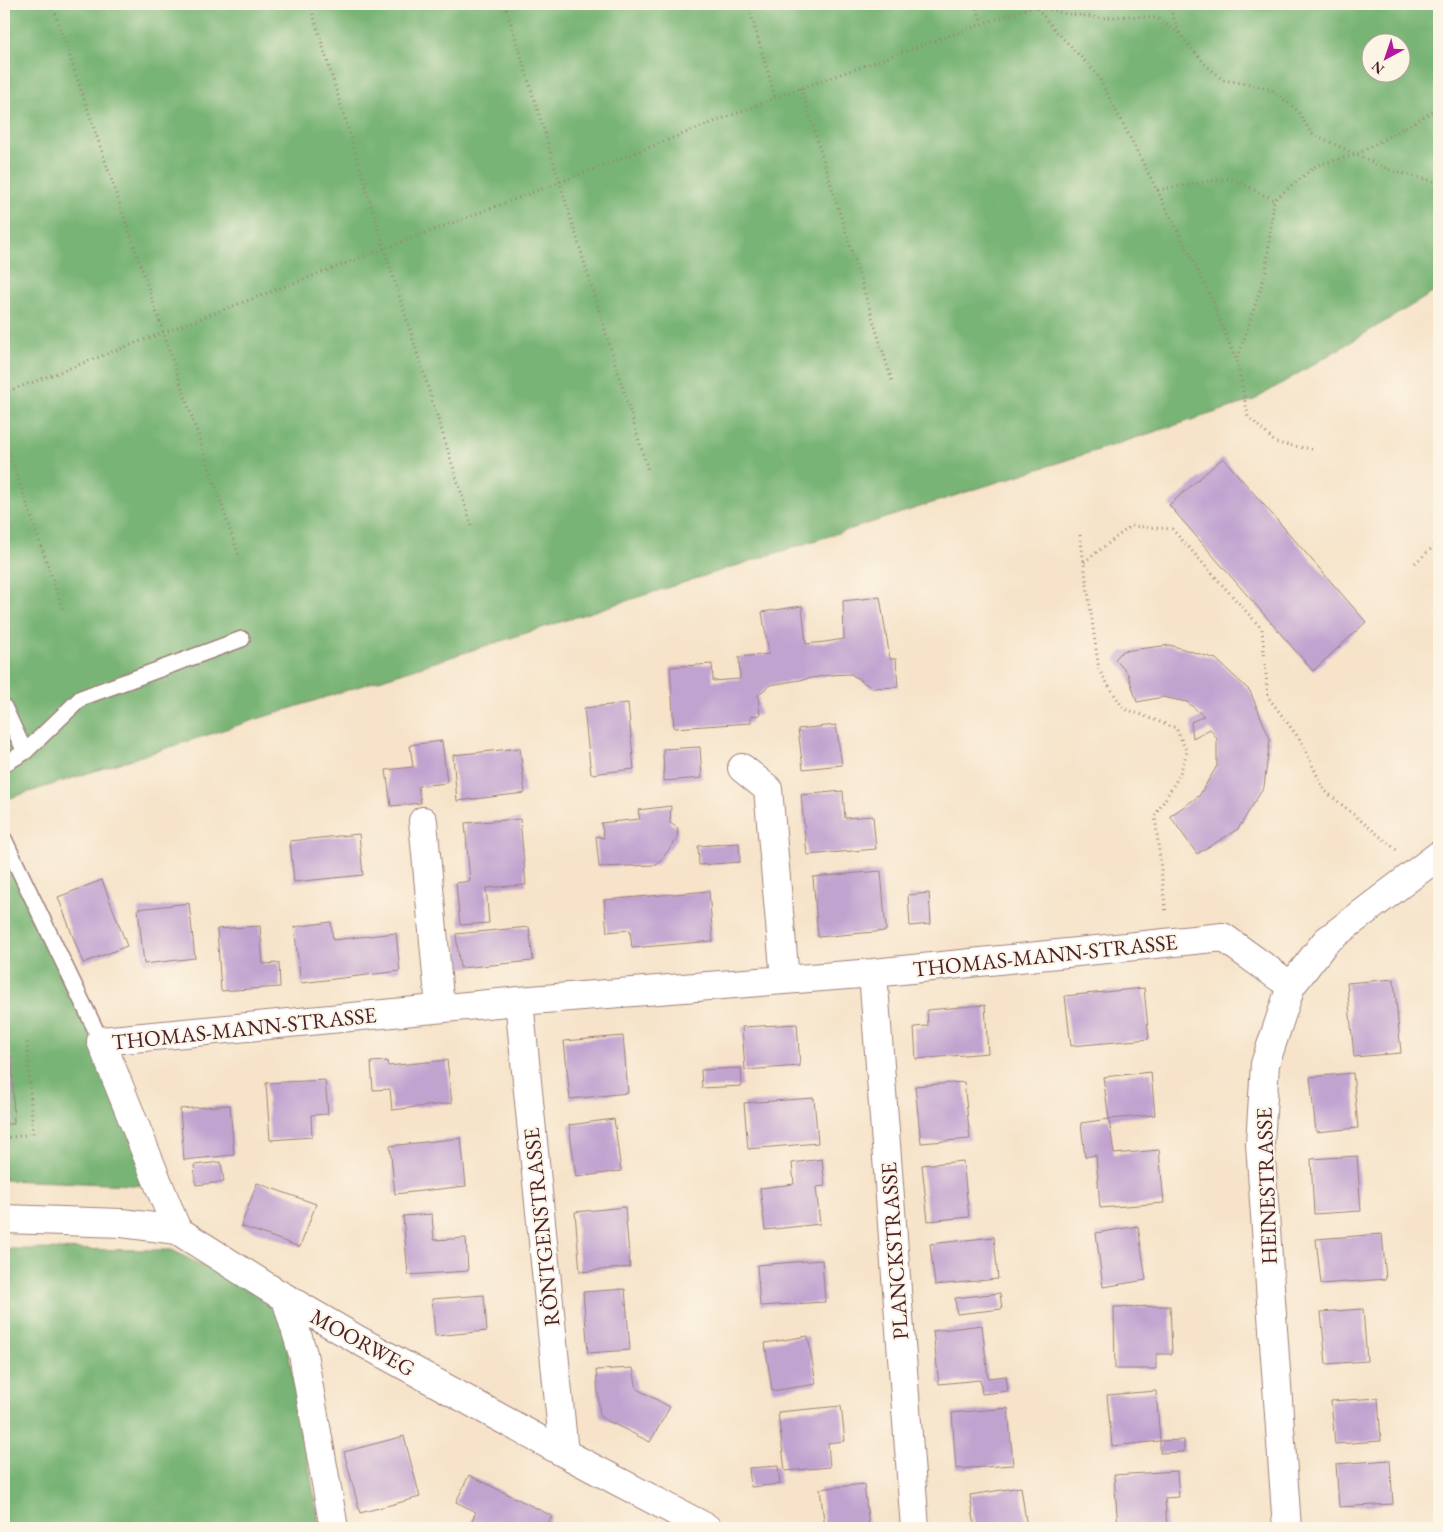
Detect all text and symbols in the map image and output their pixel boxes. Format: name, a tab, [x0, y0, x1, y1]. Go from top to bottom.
north arrow	[1360, 32, 1410, 82]
text: N	[1367, 57, 1388, 78]
street label: THOMAS-MANN-STRASSE	[911, 927, 1179, 984]
street label: THOMAS-MANN-STRASSE	[110, 1000, 378, 1057]
street label: HEINESTRASSE	[1249, 1107, 1284, 1265]
street label: RÖNTGENSTRASSE	[517, 1126, 566, 1328]
street label: PLANCKSTRASSE	[874, 1161, 915, 1341]
street label: MOORWEG	[305, 1302, 420, 1383]

